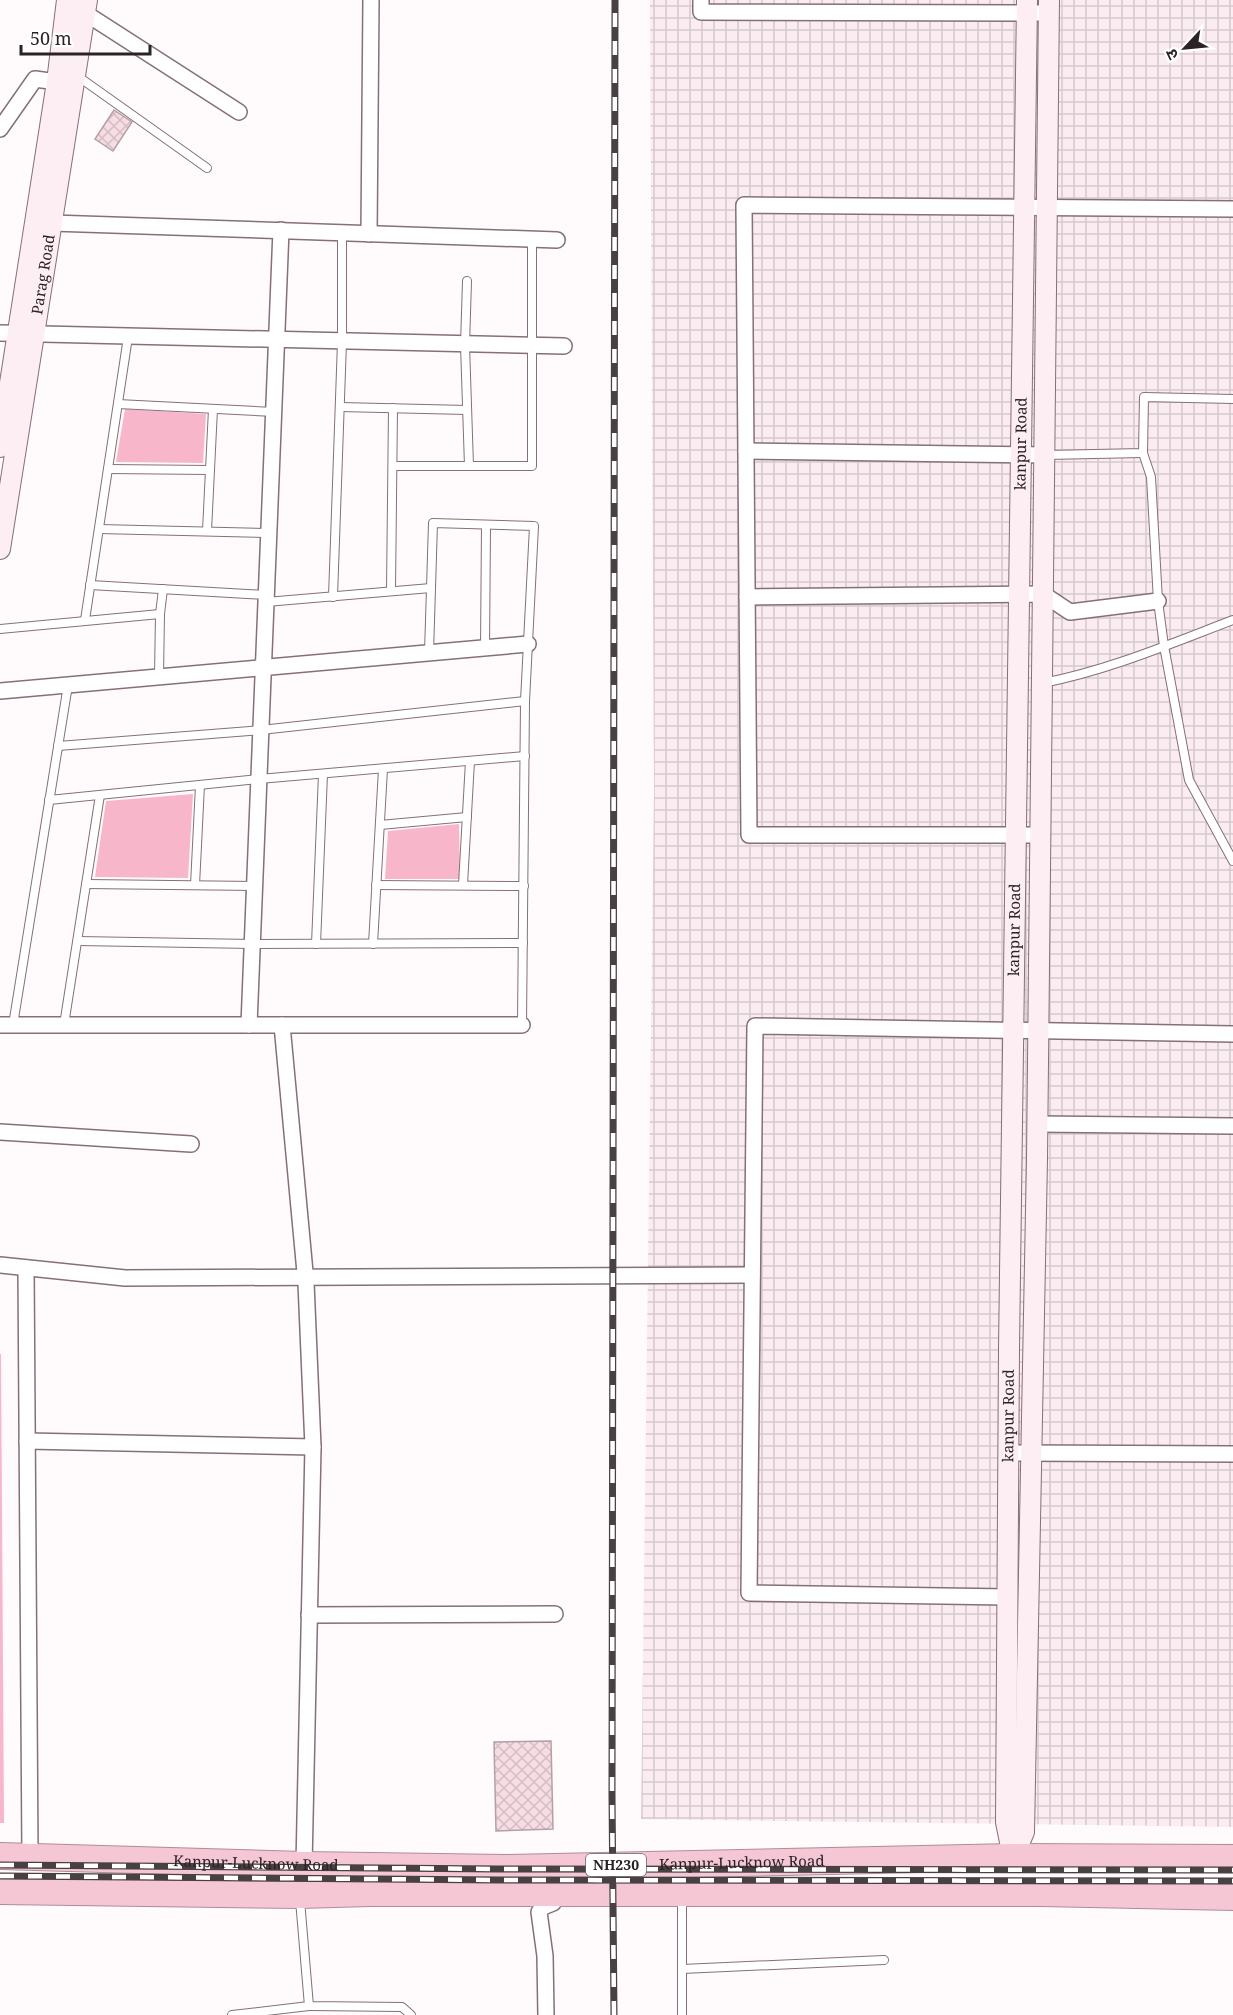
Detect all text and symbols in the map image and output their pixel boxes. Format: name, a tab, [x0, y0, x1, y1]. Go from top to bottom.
scale bar	[21, 18, 150, 56]
north arrow	[1155, 18, 1215, 78]
text: 50 m	[30, 26, 72, 50]
text: उ	[1159, 45, 1183, 64]
street label: Parag Road	[26, 233, 59, 316]
street label: kanpur Road	[1009, 397, 1031, 490]
street label: kanpur Road	[1003, 883, 1024, 976]
street label: kanpur Road	[997, 1369, 1018, 1462]
street label: Kanpur-Lucknow Road	[173, 1850, 339, 1875]
street label: Kanpur-Lucknow Road	[659, 1850, 825, 1874]
road number: NH230	[586, 1854, 646, 1876]

